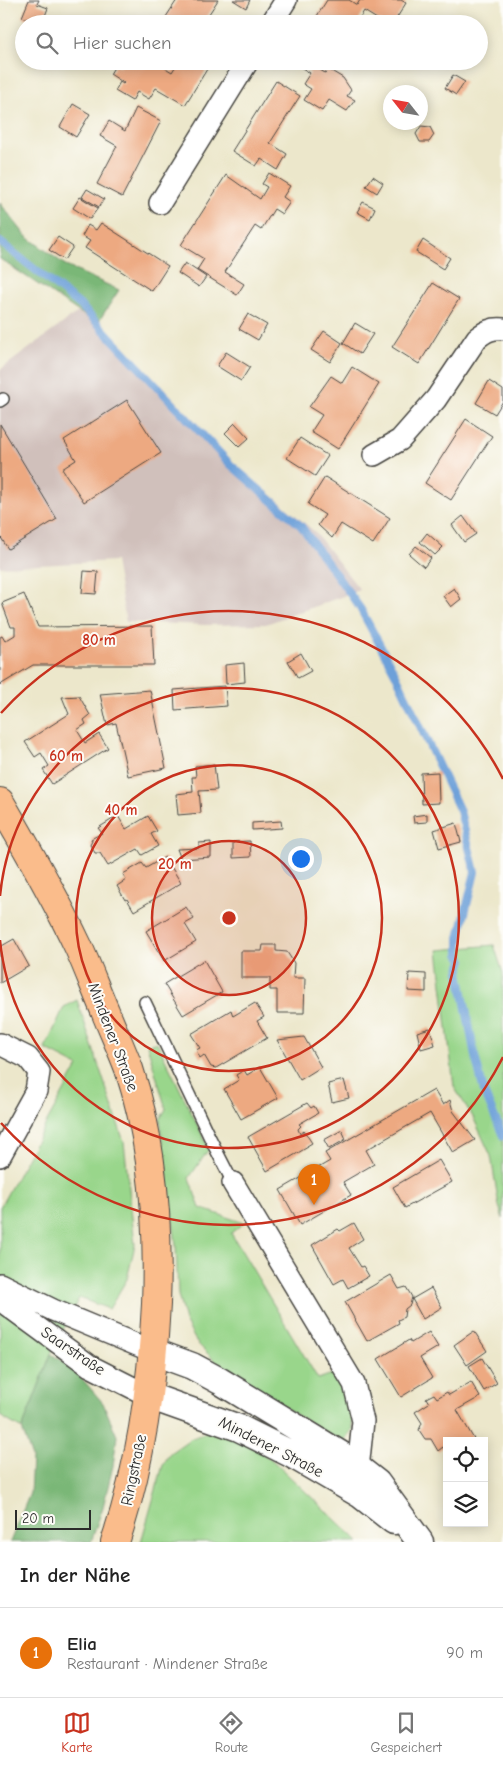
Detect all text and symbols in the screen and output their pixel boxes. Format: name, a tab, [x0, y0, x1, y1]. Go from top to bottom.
search box	[15, 15, 488, 70]
icon: search	[33, 29, 61, 57]
text: Hier suchen	[73, 32, 171, 54]
north arrow	[383, 85, 428, 130]
text: 80 m	[82, 631, 116, 649]
text: 60 m	[49, 747, 83, 765]
text: 40 m	[105, 801, 138, 819]
your location	[288, 846, 314, 872]
text: 20 m	[158, 855, 192, 873]
centre of rings	[220, 909, 238, 927]
street label: Mindener Straße	[84, 980, 142, 1094]
pin: 1	[298, 1164, 330, 1205]
street label: Saarstraße	[37, 1323, 109, 1379]
street label: Mindener Straße	[216, 1413, 326, 1481]
street label: Ringstraße	[118, 1433, 150, 1507]
map controls	[443, 1437, 488, 1527]
button: locate	[443, 1437, 488, 1482]
button: layers	[443, 1482, 488, 1527]
scale bar	[15, 1507, 91, 1530]
text: 20 m	[22, 1510, 54, 1527]
text: In der Nähe	[20, 1563, 130, 1587]
text: Elia	[67, 1633, 97, 1655]
text: 1	[33, 1644, 39, 1662]
text: 90 m	[446, 1644, 483, 1662]
text: Restaurant · Mindener Straße	[67, 1655, 268, 1673]
tab: Karte	[61, 1709, 92, 1756]
tab: Route	[215, 1709, 248, 1756]
tab: Gespeichert	[370, 1709, 442, 1756]

